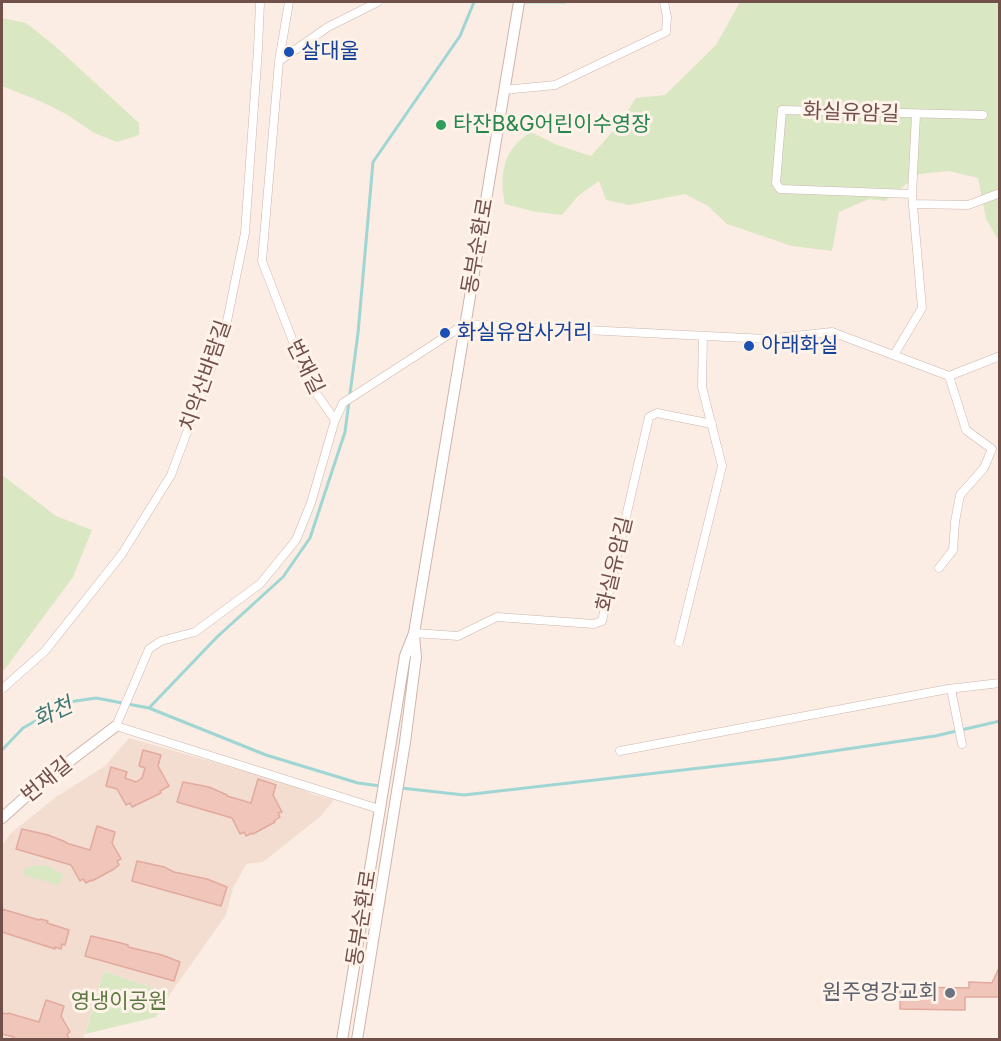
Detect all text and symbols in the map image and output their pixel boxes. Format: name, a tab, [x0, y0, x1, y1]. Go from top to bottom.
place label: 살대울	[301, 39, 359, 65]
marker: 살대울	[282, 45, 296, 59]
street label: 화실유암길	[802, 99, 900, 127]
place label: 타잔B&G어린이수영장	[453, 112, 650, 138]
marker: 타잔B&G어린이수영장	[434, 118, 448, 132]
street label: 동부순환로	[457, 196, 499, 296]
street label: 치악산바람길	[175, 317, 237, 435]
place label: 화실유암사거리	[457, 320, 592, 346]
marker: 화실유암사거리	[438, 326, 452, 340]
place label: 아래화실	[761, 333, 838, 359]
street label: 번재길	[281, 335, 329, 399]
marker: 아래화실	[742, 339, 756, 353]
street label: 화실유암길	[592, 514, 638, 614]
water label: 화천	[29, 692, 77, 734]
street label: 번재길	[17, 752, 77, 808]
street label: 동부순환로	[342, 868, 382, 968]
place label: 원주영강교회	[822, 980, 938, 1006]
marker: 원주영강교회	[943, 986, 957, 1000]
park label: 영냉이공원	[71, 989, 167, 1015]

